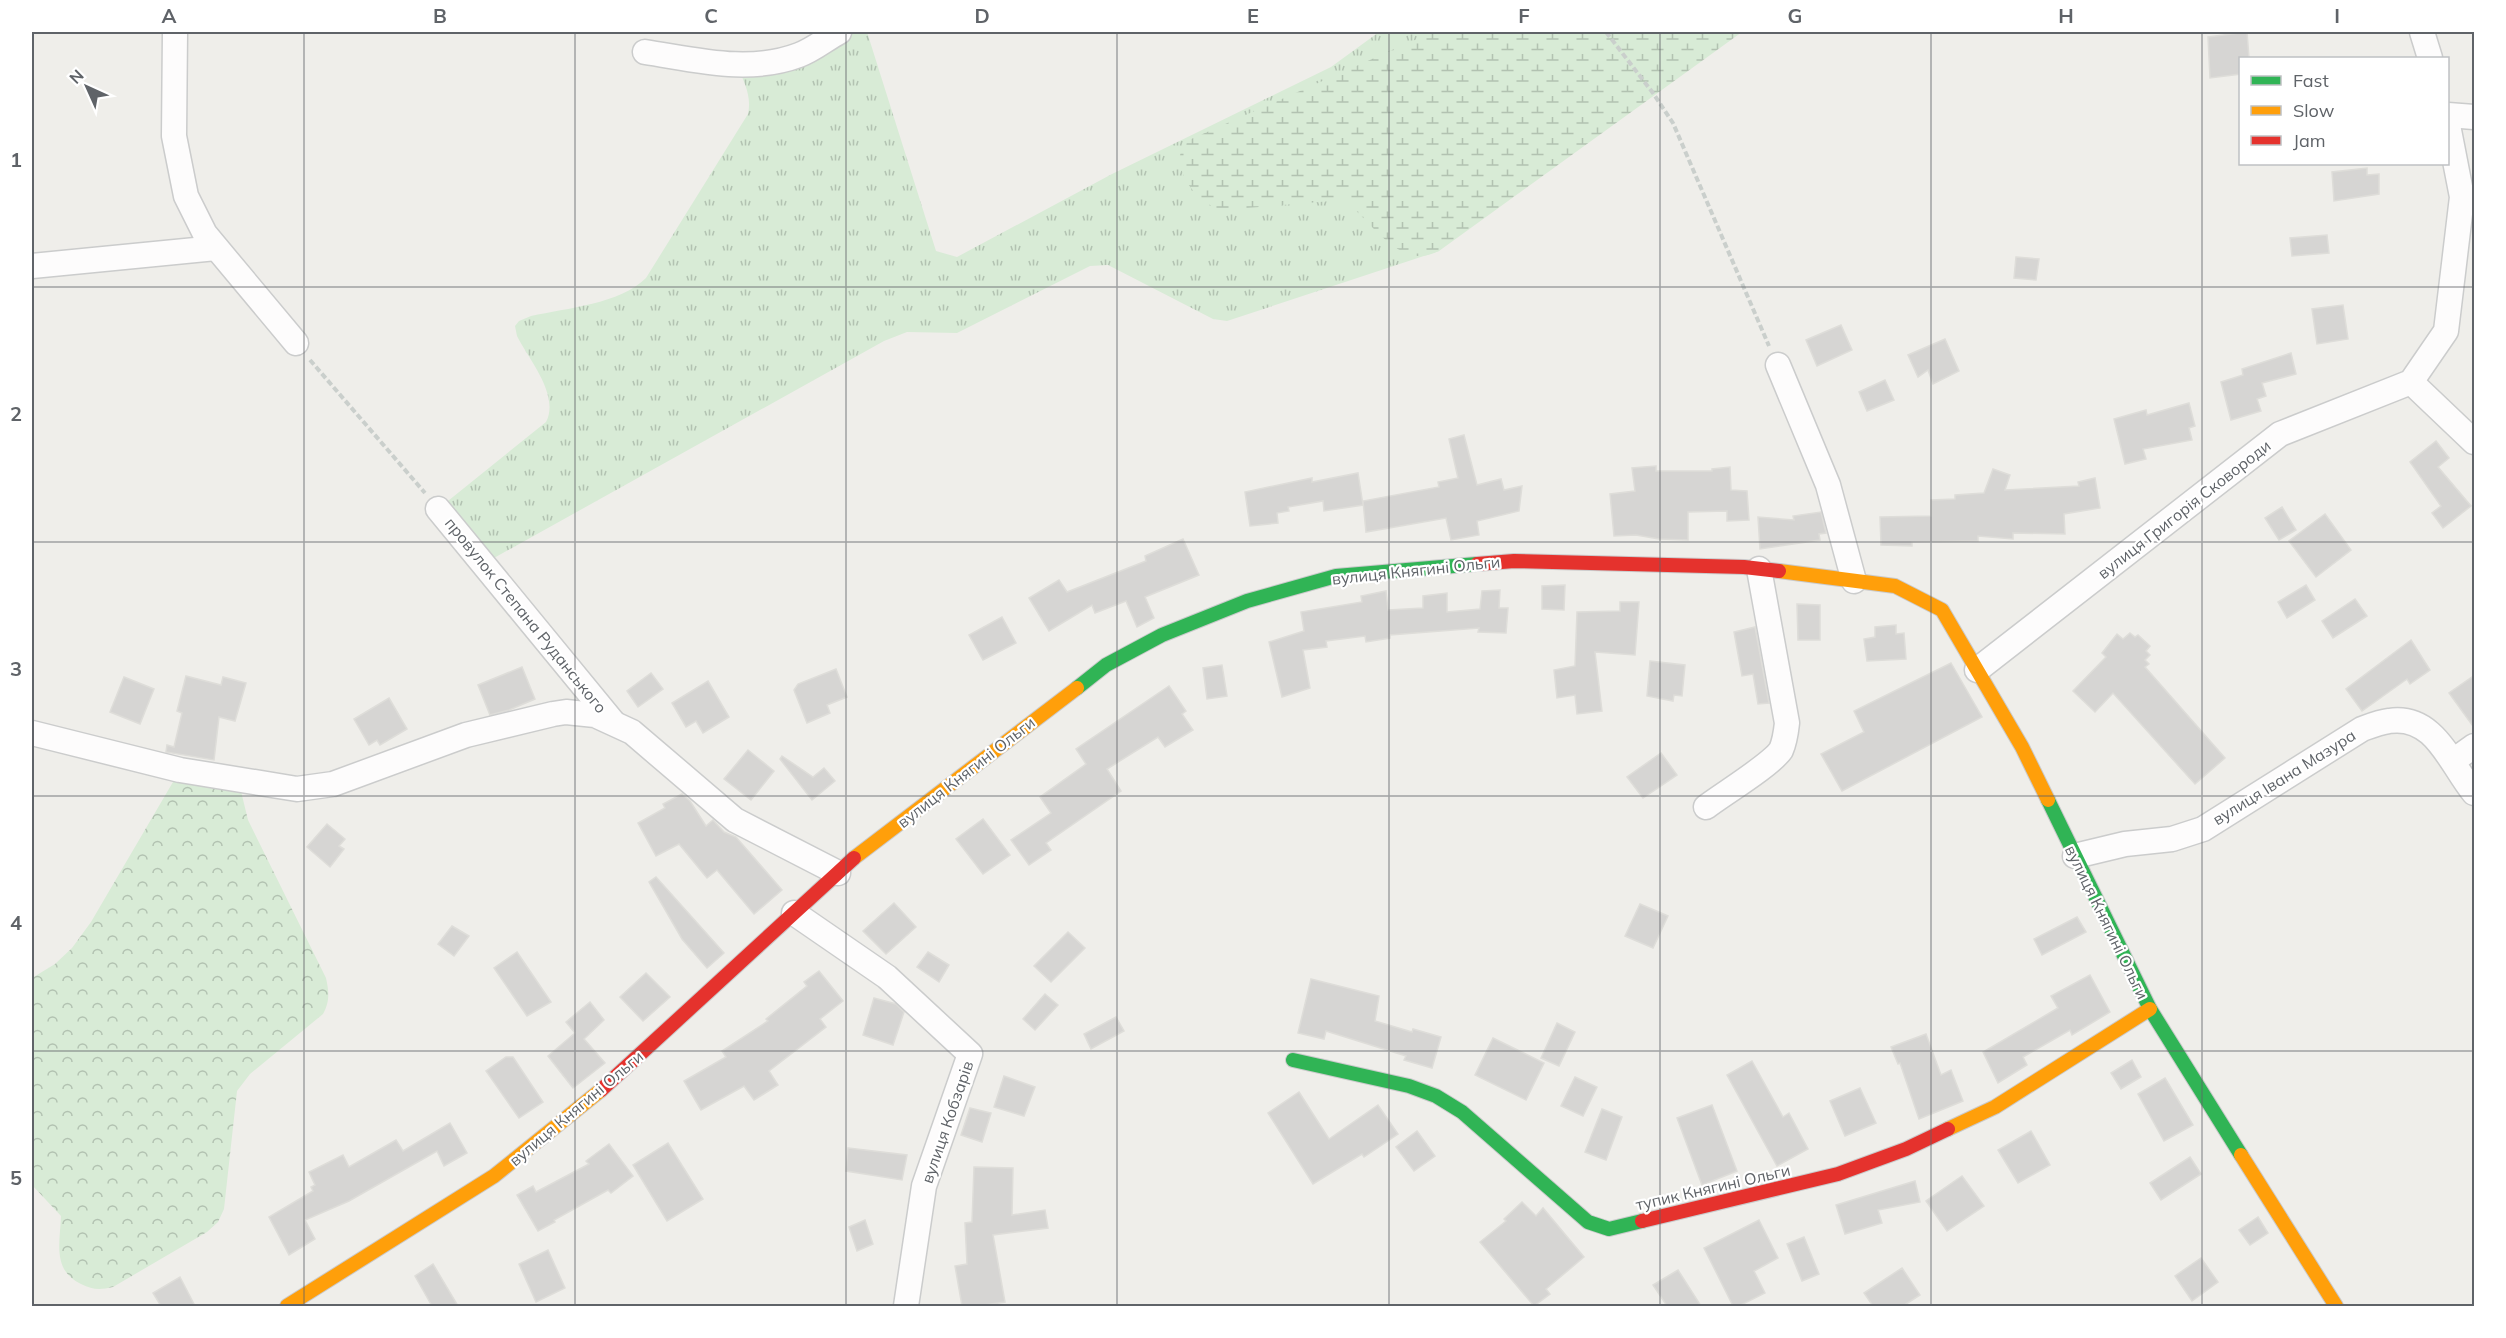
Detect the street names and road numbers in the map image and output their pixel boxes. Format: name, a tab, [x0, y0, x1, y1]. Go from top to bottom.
street label: вулиця Григорія Сковороди	[2093, 435, 2275, 583]
street label: провулок Степана Руданського	[441, 513, 611, 717]
street label: вулиця Княгині Ольги	[1331, 551, 1501, 589]
street label: вулиця Княгині Ольги	[893, 712, 1039, 832]
street label: вулиця Івана Мазура	[2209, 725, 2359, 829]
street label: вулиця Княгині Ольги	[2061, 842, 2153, 1002]
street label: вулиця Княгині Ольги	[505, 1046, 647, 1170]
street label: вулиця Кобзарів	[917, 1058, 977, 1186]
street label: тупик Княгині Ольги	[1634, 1159, 1792, 1215]

